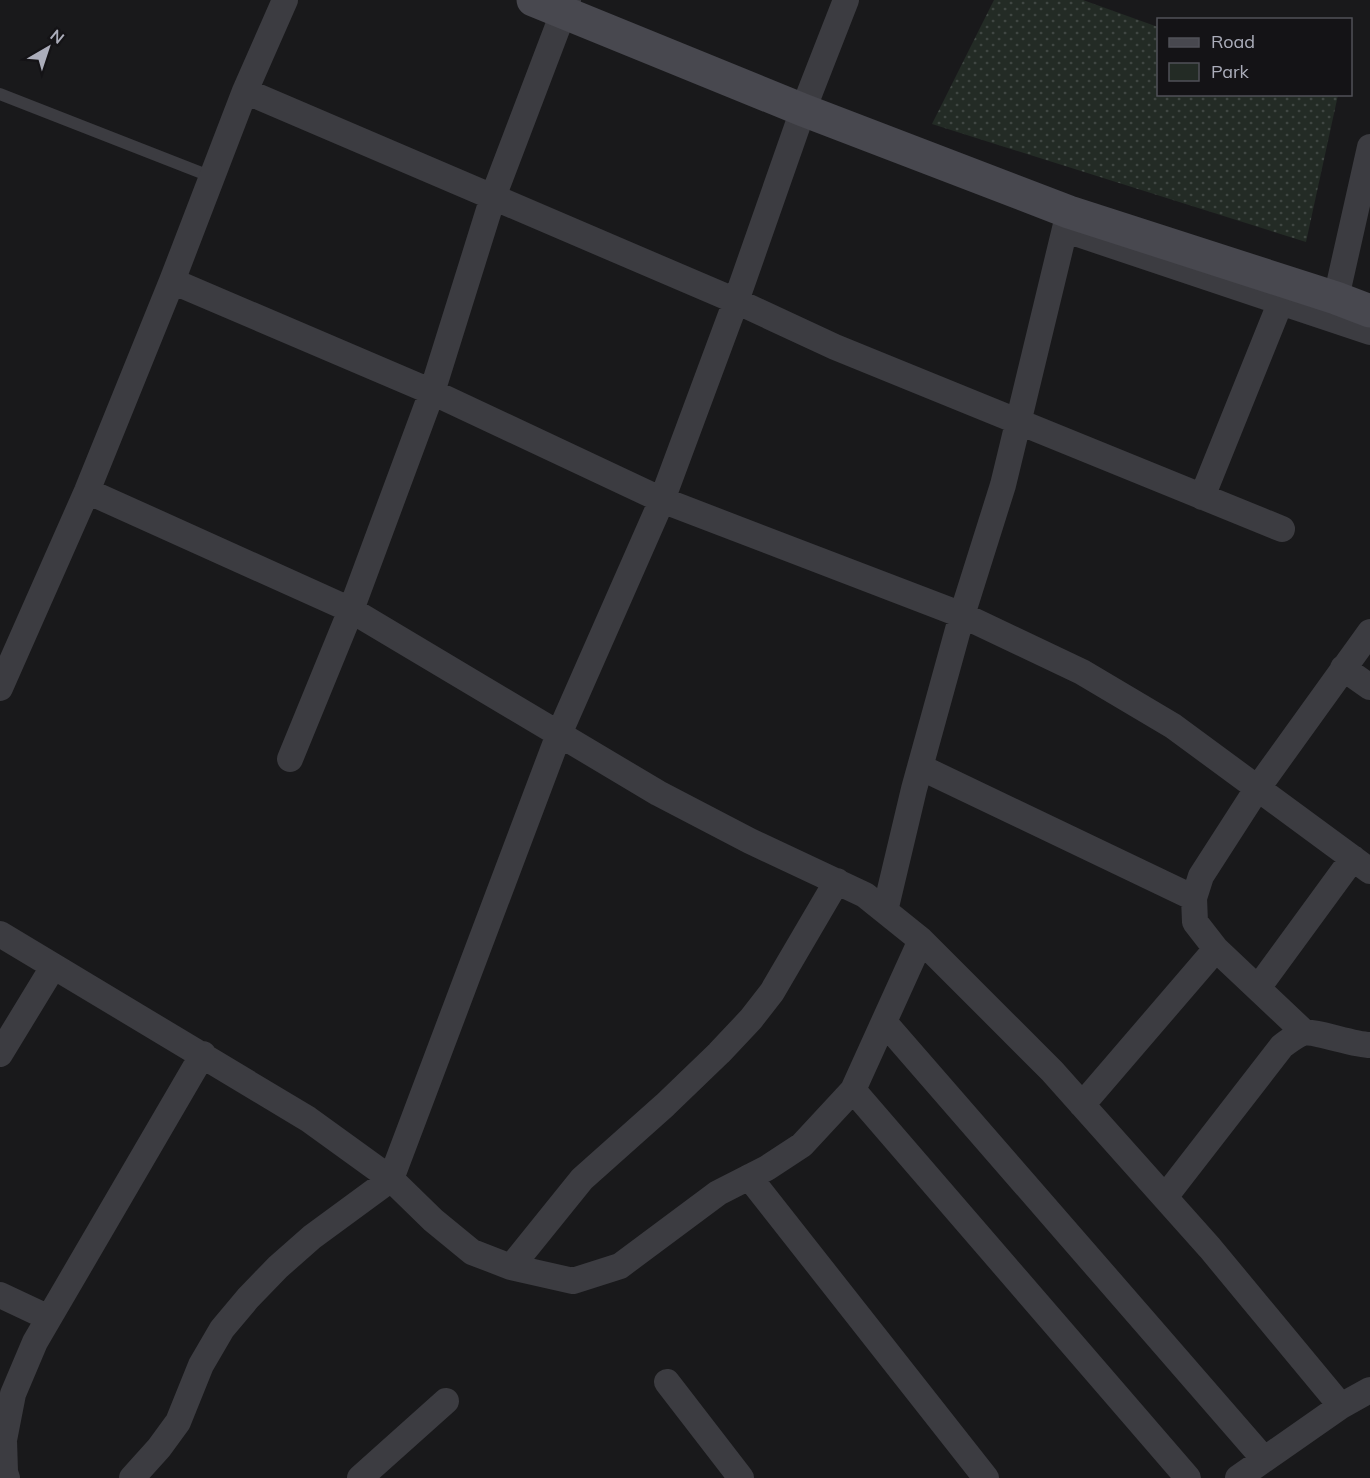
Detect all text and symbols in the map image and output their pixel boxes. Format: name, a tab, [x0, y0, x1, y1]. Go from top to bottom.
north arrow	[18, 18, 78, 78]
legend	[1157, 18, 1352, 96]
text: N	[46, 25, 68, 48]
text: Road	[1211, 30, 1255, 53]
text: Park	[1211, 60, 1250, 83]

